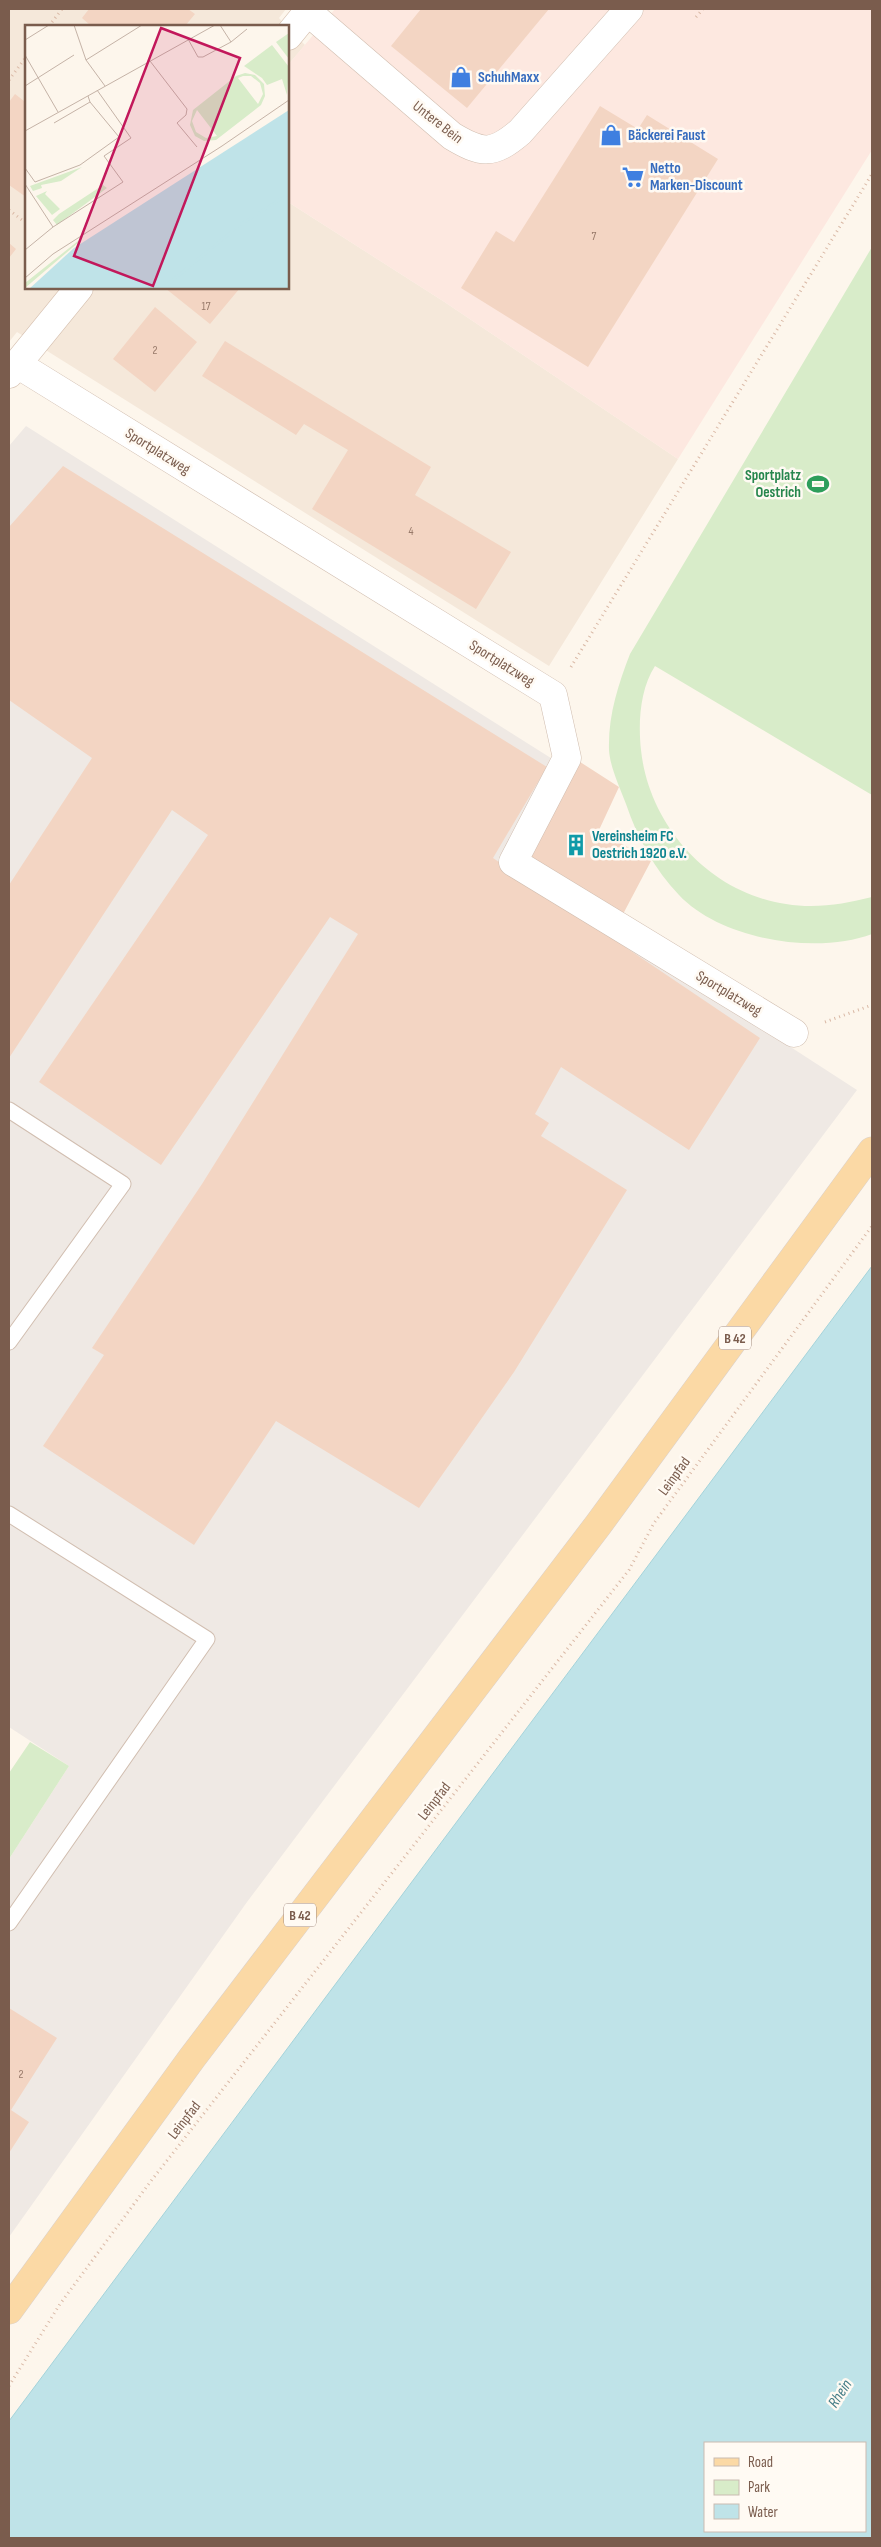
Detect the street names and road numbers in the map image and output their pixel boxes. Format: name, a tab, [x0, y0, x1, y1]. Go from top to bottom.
street label: Untere Bein	[409, 97, 467, 148]
street label: Sportplatzweg	[122, 424, 194, 479]
street label: Sportplatzweg	[466, 636, 538, 691]
street label: Sportplatzweg	[693, 966, 765, 1020]
road number: B 42	[719, 1326, 751, 1350]
street label: Leinpfad	[654, 1453, 695, 1499]
street label: Leinpfad	[414, 1779, 455, 1824]
road number: B 42	[284, 1904, 316, 1926]
street label: Leinpfad	[164, 2098, 205, 2143]

